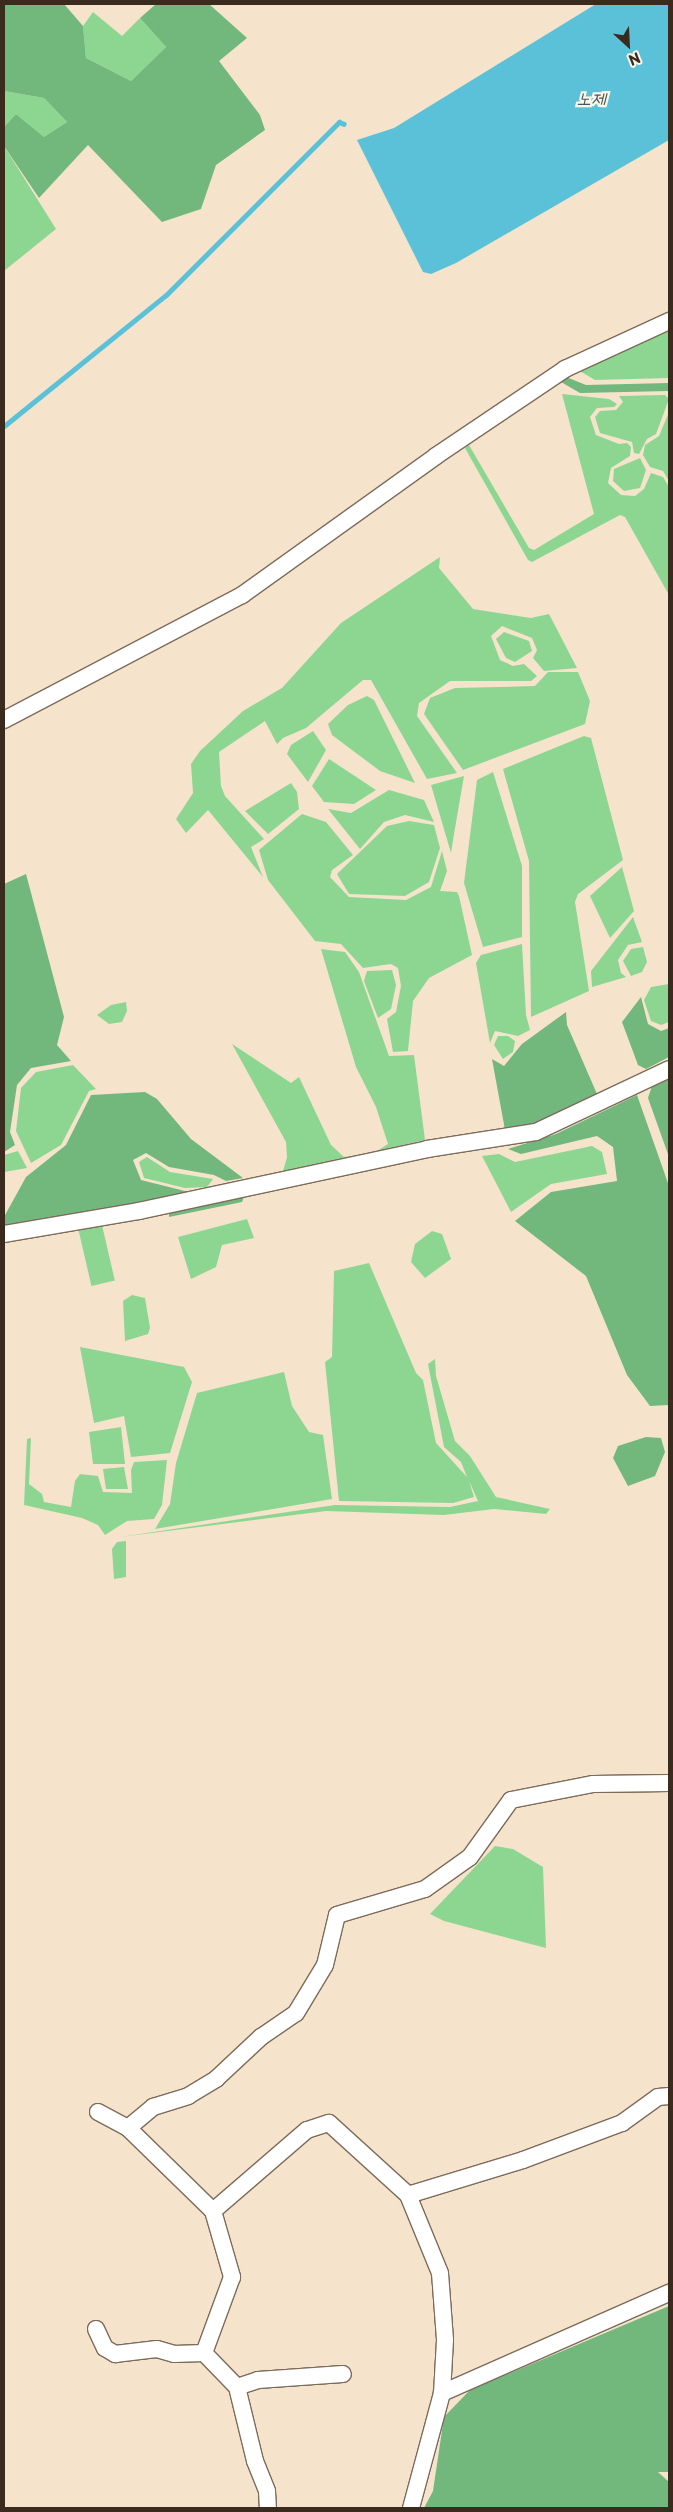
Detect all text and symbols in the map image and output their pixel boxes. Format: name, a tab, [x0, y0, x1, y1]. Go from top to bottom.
north arrow	[603, 20, 653, 70]
text: N	[625, 47, 644, 71]
water label: 노제	[577, 87, 605, 109]

